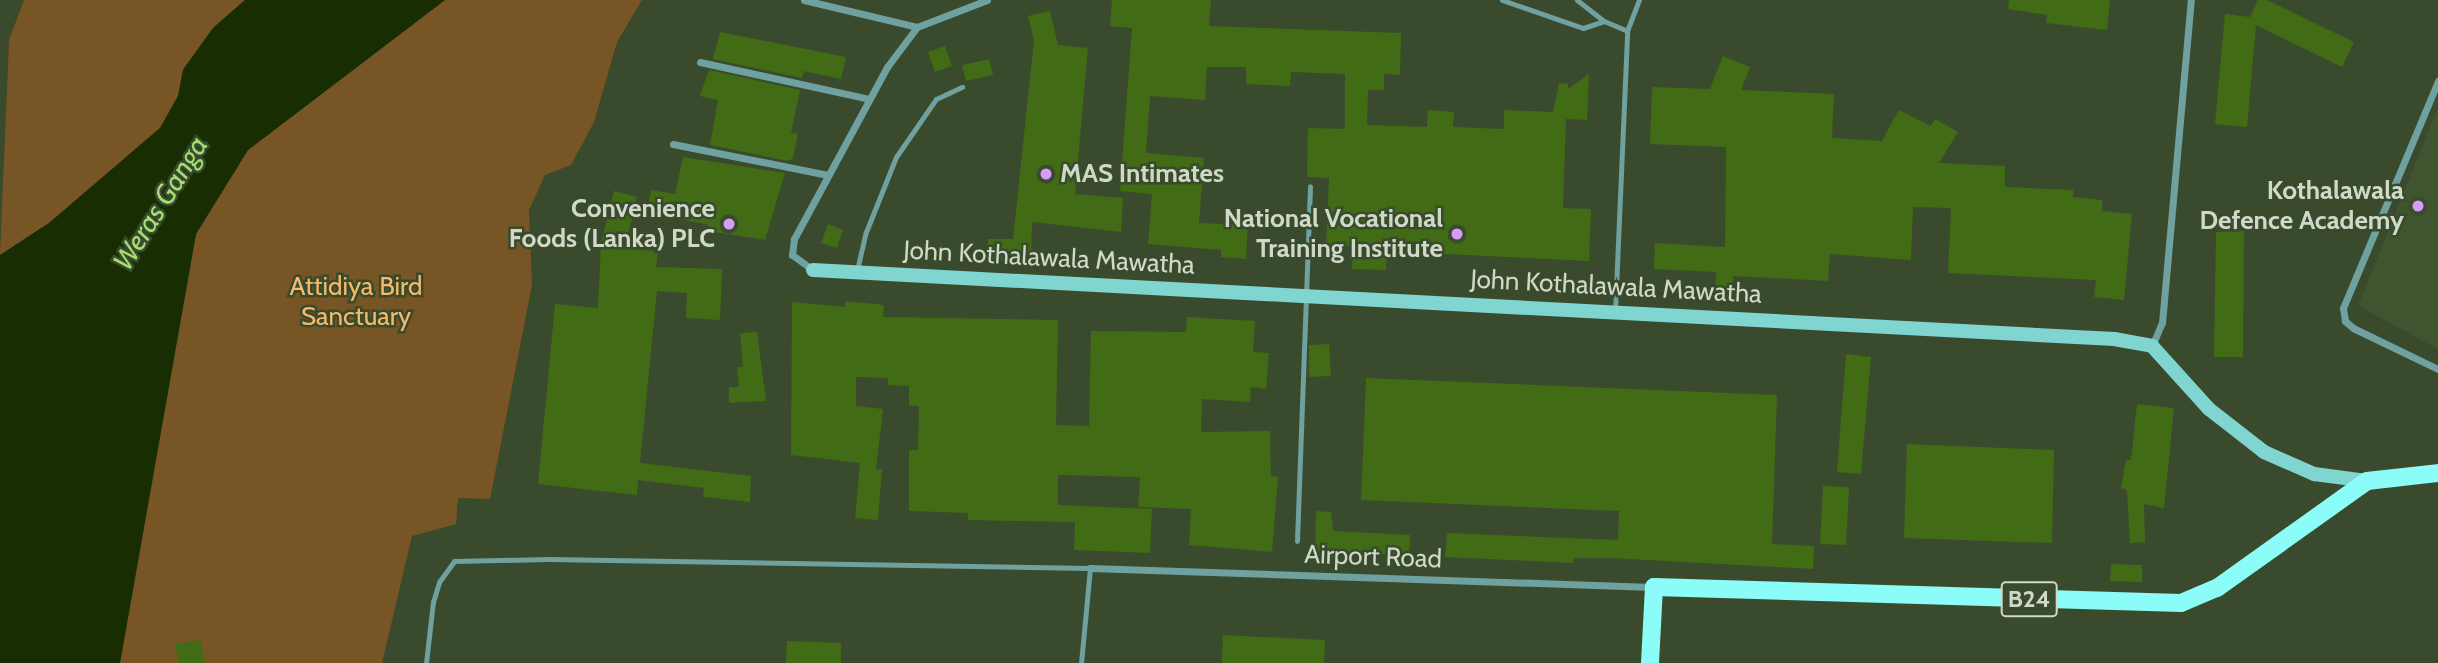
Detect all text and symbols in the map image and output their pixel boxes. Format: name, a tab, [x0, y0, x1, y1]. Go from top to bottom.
water label: Weras Ganga	[106, 130, 214, 276]
place label: MAS Intimates	[1060, 158, 1224, 190]
marker: MAS Intimates	[1038, 166, 1054, 182]
place label: Kothalawala Defence Academy	[2200, 175, 2404, 236]
place label: Convenience Foods (Lanka) PLC	[509, 193, 715, 255]
marker: Kothalawala Defence Academy	[2410, 198, 2426, 214]
place label: National Vocational Training Institute	[1224, 203, 1443, 264]
marker: Convenience Foods (Lanka) PLC	[721, 216, 737, 232]
marker: National Vocational Training Institute	[1449, 226, 1465, 242]
street label: John Kothalawala Mawatha	[903, 235, 1195, 281]
street label: John Kothalawala Mawatha	[1470, 264, 1762, 310]
park label: Attidiya Bird Sanctuary	[290, 271, 422, 332]
street label: Airport Road	[1304, 539, 1442, 575]
road number: B24	[1999, 578, 2059, 620]

